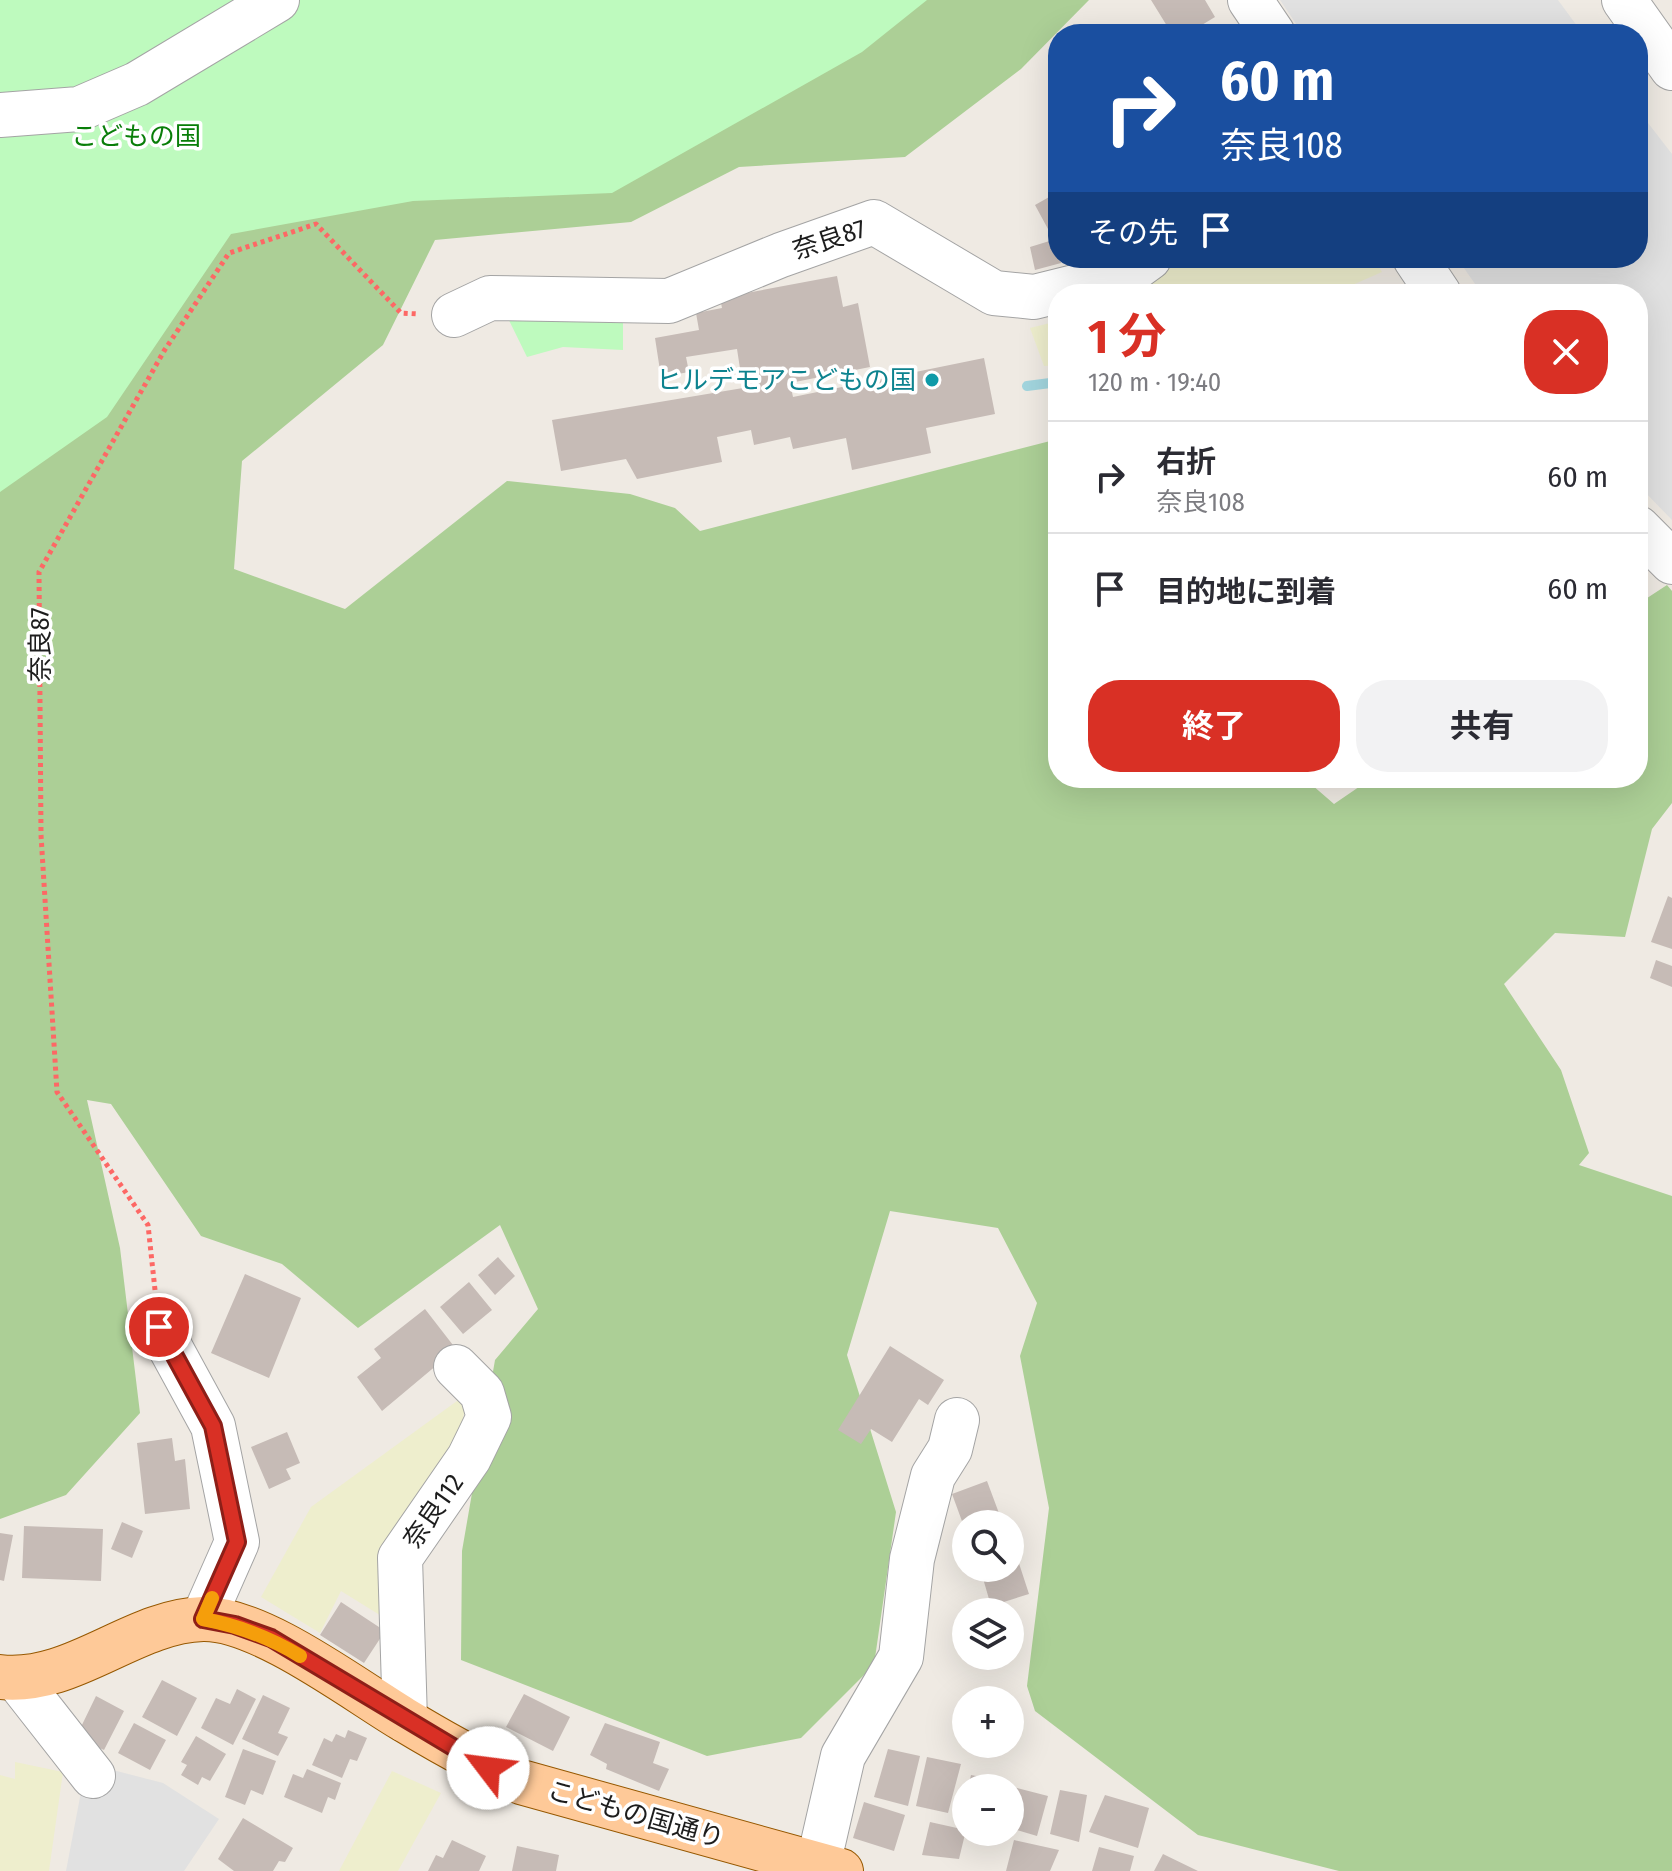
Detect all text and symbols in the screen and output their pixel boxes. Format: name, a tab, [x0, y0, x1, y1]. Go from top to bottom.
text: 60 m	[1220, 48, 1334, 115]
icon: right	[1088, 56, 1192, 160]
park label: こどもの国	[71, 121, 201, 152]
text: 奈良108	[1220, 124, 1343, 168]
icon: arrive	[1194, 208, 1238, 252]
street label: 奈良87	[789, 213, 870, 266]
text: その先	[1088, 215, 1178, 251]
text: 1 分	[1088, 308, 1166, 366]
button: close	[1524, 310, 1608, 394]
place label: ヒルデモアこどもの国	[656, 365, 916, 396]
text: 120 m · 19:40	[1088, 367, 1221, 398]
marker: ヒルデモアこどもの国	[923, 371, 941, 389]
text: 右折	[1156, 444, 1216, 480]
icon: right	[1088, 455, 1132, 499]
text: 60 m	[1547, 459, 1608, 495]
text: 奈良108	[1156, 487, 1245, 518]
icon: arrive	[1088, 567, 1132, 611]
text: 60 m	[1547, 571, 1608, 607]
text: 目的地に到着	[1156, 574, 1336, 610]
street label: 奈良87	[25, 607, 56, 683]
button: 終了	[1088, 680, 1340, 772]
button: 共有	[1356, 680, 1608, 772]
pin	[125, 1293, 193, 1361]
icon: arrive	[137, 1305, 181, 1349]
street label: 奈良112	[397, 1468, 470, 1554]
map controls	[952, 1510, 1024, 1846]
button: search	[952, 1510, 1024, 1582]
button: layers	[952, 1598, 1024, 1670]
button: +	[952, 1686, 1024, 1758]
position arrow	[446, 1726, 530, 1810]
street label: こどもの国通り	[544, 1774, 728, 1854]
button: −	[952, 1774, 1024, 1846]

